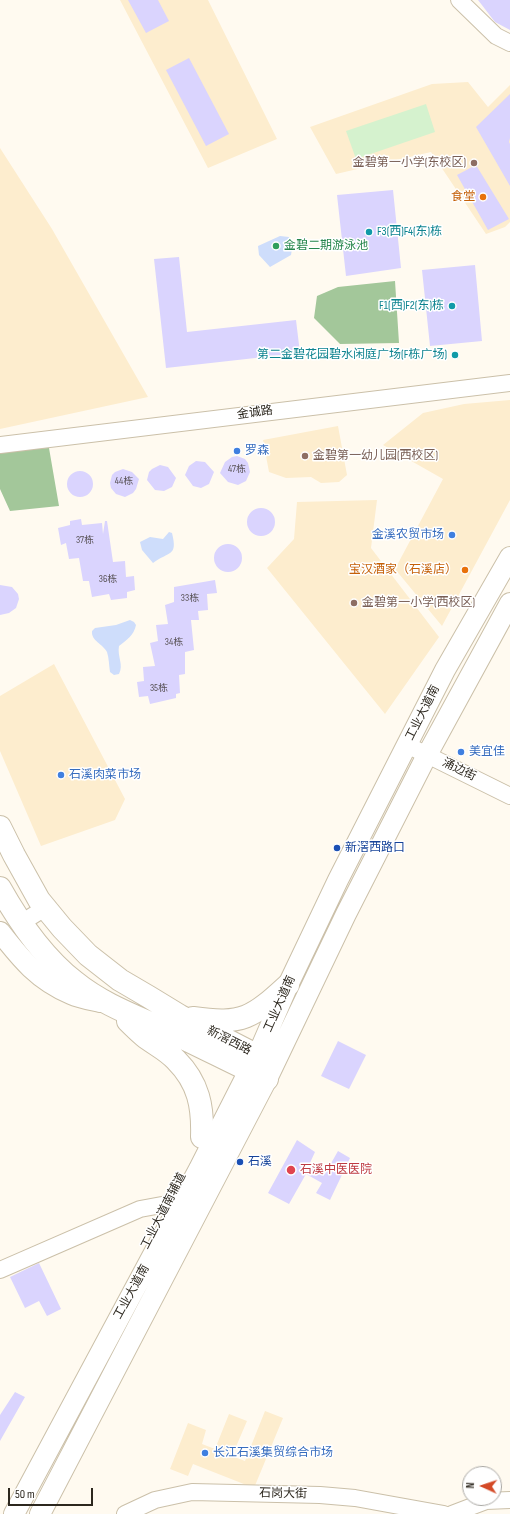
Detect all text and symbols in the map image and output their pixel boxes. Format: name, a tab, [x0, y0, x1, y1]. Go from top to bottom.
place label: 金碧第一小学(东校区)	[353, 156, 466, 170]
marker: 金碧第一小学(东校区)	[469, 158, 479, 168]
place label: 食堂	[451, 190, 475, 204]
marker: 食堂	[478, 192, 488, 202]
place label: F3(西)F4(东)栋	[377, 225, 442, 239]
marker: F3(西)F4(东)栋	[364, 227, 374, 237]
place label: 金碧二期游泳池	[284, 239, 368, 253]
marker: 金碧二期游泳池	[271, 241, 281, 251]
place label: F1(西)F2(东)栋	[379, 299, 444, 313]
marker: F1(西)F2(东)栋	[447, 301, 457, 311]
place label: 第二金碧花园碧水闲庭广场(F栋广场)	[257, 348, 447, 362]
marker: 第二金碧花园碧水闲庭广场(F栋广场)	[450, 350, 460, 360]
street label: 金诚路	[236, 403, 274, 423]
place label: 罗森	[245, 444, 269, 458]
marker: 罗森	[232, 446, 242, 456]
place label: 金碧第一幼儿园(西校区)	[313, 449, 438, 463]
marker: 金碧第一幼儿园(西校区)	[300, 451, 310, 461]
house number: 47栋	[228, 463, 246, 475]
house number: 44栋	[115, 475, 133, 487]
place label: 金溪农贸市场	[372, 528, 444, 542]
marker: 金溪农贸市场	[447, 530, 457, 540]
house number: 37栋	[76, 534, 94, 546]
place label: 宝汉酒家（石溪店）	[349, 563, 457, 577]
marker: 宝汉酒家（石溪店）	[460, 565, 470, 575]
house number: 36栋	[99, 573, 117, 585]
house number: 33栋	[181, 592, 199, 604]
place label: 金碧第一小学(西校区)	[362, 596, 475, 610]
marker: 金碧第一小学(西校区)	[349, 598, 359, 608]
house number: 34栋	[165, 636, 183, 648]
house number: 35栋	[150, 682, 168, 694]
street label: 工业大道南	[403, 683, 443, 743]
place label: 美宜佳	[469, 745, 505, 759]
marker: 美宜佳	[456, 747, 466, 757]
street label: 涌边街	[440, 756, 478, 784]
place label: 石溪肉菜市场	[69, 768, 141, 782]
marker: 石溪肉菜市场	[56, 770, 66, 780]
place label: 新滘西路口	[345, 841, 405, 855]
marker: 新滘西路口	[332, 843, 342, 853]
street label: 工业大道南	[261, 974, 299, 1034]
street label: 新滘西路	[204, 1024, 254, 1058]
place label: 石溪	[248, 1155, 272, 1169]
marker: 石溪	[235, 1157, 245, 1167]
place label: 石溪中医医院	[300, 1163, 372, 1177]
marker: 石溪中医医院	[285, 1164, 297, 1176]
street label: 工业大道南辅道	[139, 1170, 189, 1252]
street label: 工业大道南	[111, 1262, 153, 1322]
place label: 长江石溪集贸综合市场	[213, 1446, 333, 1460]
marker: 长江石溪集贸综合市场	[200, 1448, 210, 1458]
north arrow	[462, 1466, 502, 1506]
scale bar	[10, 1480, 95, 1506]
text: N	[464, 1482, 477, 1489]
street label: 石岗大街	[259, 1486, 307, 1502]
text: 50 m	[15, 1487, 35, 1502]

